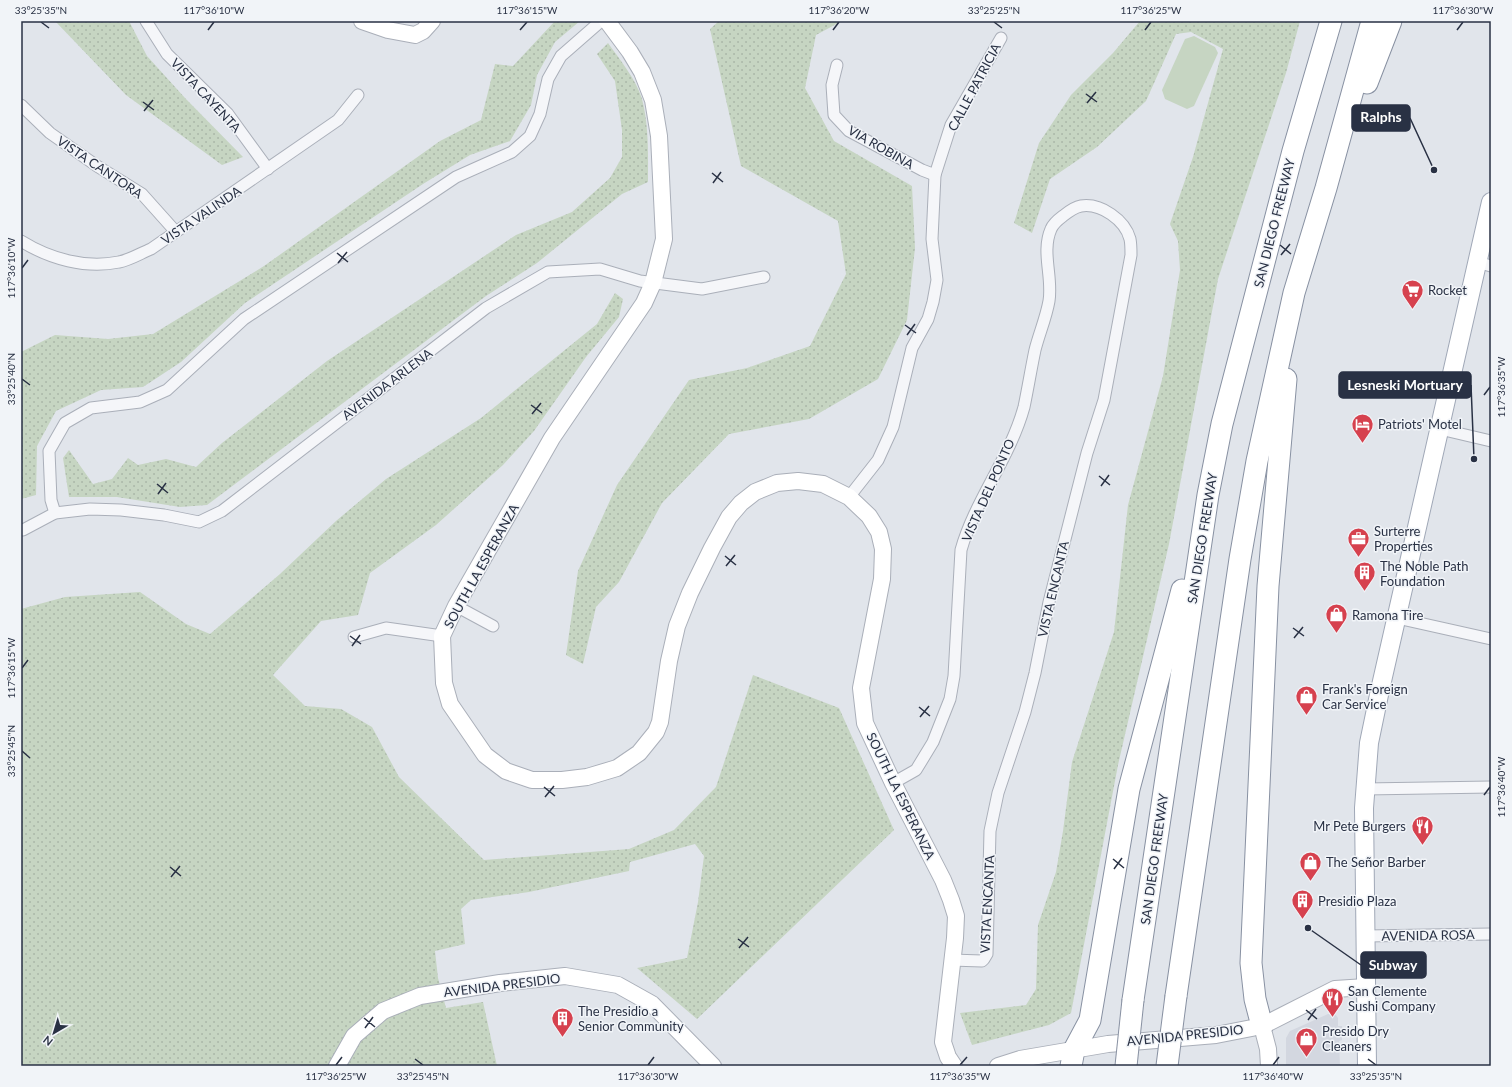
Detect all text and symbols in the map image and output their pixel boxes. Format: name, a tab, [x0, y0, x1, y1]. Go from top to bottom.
text: 33°25'35"N	[15, 4, 67, 16]
text: 117°36'10"W	[184, 4, 245, 16]
text: 117°36'15"W	[497, 4, 558, 16]
text: 117°36'20"W	[809, 4, 870, 16]
text: 33°25'25"N	[968, 4, 1020, 16]
text: 117°36'25"W	[1121, 4, 1182, 16]
text: 117°36'30"W	[1433, 4, 1494, 16]
street label: CALLE PATRICIA	[944, 40, 1004, 134]
street label: VISTA CAYENTA	[168, 55, 245, 136]
callout: Ralphs	[1352, 105, 1410, 131]
text: Ralphs	[1360, 108, 1402, 125]
street label: VIA ROBINA	[845, 122, 917, 172]
street label: VISTA CANTORA	[54, 132, 146, 202]
street label: SAN DIEGO FREEWAY	[1250, 156, 1298, 289]
street label: VISTA VALINDA	[158, 182, 244, 248]
text: 117°36'10"W	[5, 237, 17, 298]
supermarket icon: Rocket	[1399, 277, 1425, 310]
place label: Rocket	[1428, 282, 1467, 298]
street label: AVENIDA ARLENA	[339, 345, 435, 423]
text: 33°25'40"N	[5, 353, 17, 405]
text: 117°36'35"W	[1495, 356, 1507, 417]
callout: Lesneski Mortuary	[1339, 372, 1471, 398]
text: Lesneski Mortuary	[1347, 376, 1463, 393]
hotel icon: Patriots' Motel	[1350, 411, 1376, 444]
place label: Patriots' Motel	[1378, 416, 1462, 432]
street label: VISTA DEL PONTO	[958, 436, 1018, 544]
street label: SAN DIEGO FREEWAY	[1184, 470, 1220, 605]
street label: SOUTH LA ESPERANZA	[440, 501, 522, 631]
place label: Surterre Properties	[1374, 523, 1433, 554]
office icon: Surterre Properties	[1346, 525, 1372, 558]
street label: VISTA ENCANTA	[1034, 539, 1072, 639]
place label: The Noble Path Foundation	[1380, 558, 1469, 589]
building icon: The Noble Path Foundation	[1352, 560, 1378, 593]
shop icon: Ramona Tire	[1323, 602, 1349, 635]
place label: Ramona Tire	[1352, 607, 1423, 623]
text: 117°36'15"W	[5, 637, 17, 698]
place label: Frank's Foreign Car Service	[1322, 681, 1408, 712]
shop icon: Frank's Foreign Car Service	[1293, 683, 1319, 716]
text: 33°25'45"N	[5, 725, 17, 777]
street label: SOUTH LA ESPERANZA	[863, 730, 939, 862]
text: 117°36'40"W	[1495, 756, 1507, 817]
street label: SAN DIEGO FREEWAY	[1137, 791, 1171, 926]
restaurant icon: Mr Pete Burgers	[1409, 813, 1435, 846]
place label: Mr Pete Burgers	[1313, 818, 1406, 834]
shop icon: The Señor Barber	[1298, 849, 1324, 882]
street label: VISTA ENCANTA	[976, 854, 998, 954]
place label: The Señor Barber	[1326, 854, 1426, 870]
building icon: Presidio Plaza	[1289, 888, 1315, 921]
place label: Presidio Plaza	[1318, 893, 1397, 909]
street label: AVENIDA ROSA	[1381, 926, 1475, 944]
callout: Subway	[1361, 952, 1426, 978]
text: Subway	[1369, 956, 1418, 973]
street label: AVENIDA PRESIDIO	[443, 970, 561, 1000]
place label: San Clemente Sushi Company	[1348, 983, 1436, 1014]
restaurant icon: San Clemente Sushi Company	[1319, 985, 1345, 1018]
place label: The Presidio a Senior Community	[578, 1003, 684, 1034]
building icon: The Presidio a Senior Community	[550, 1005, 576, 1038]
north arrow	[34, 1013, 74, 1053]
street label: AVENIDA PRESIDIO	[1126, 1021, 1244, 1049]
place label: Presido Dry Cleaners	[1322, 1023, 1389, 1054]
shop icon: Presido Dry Cleaners	[1293, 1025, 1319, 1058]
text: N	[40, 1034, 55, 1049]
text: 117°36'25"W	[306, 1070, 367, 1082]
text: 33°25'45"N	[397, 1070, 449, 1082]
text: 117°36'30"W	[618, 1070, 679, 1082]
text: 117°36'35"W	[930, 1070, 991, 1082]
text: 117°36'40"W	[1243, 1070, 1304, 1082]
text: 33°25'35"N	[1350, 1070, 1402, 1082]

